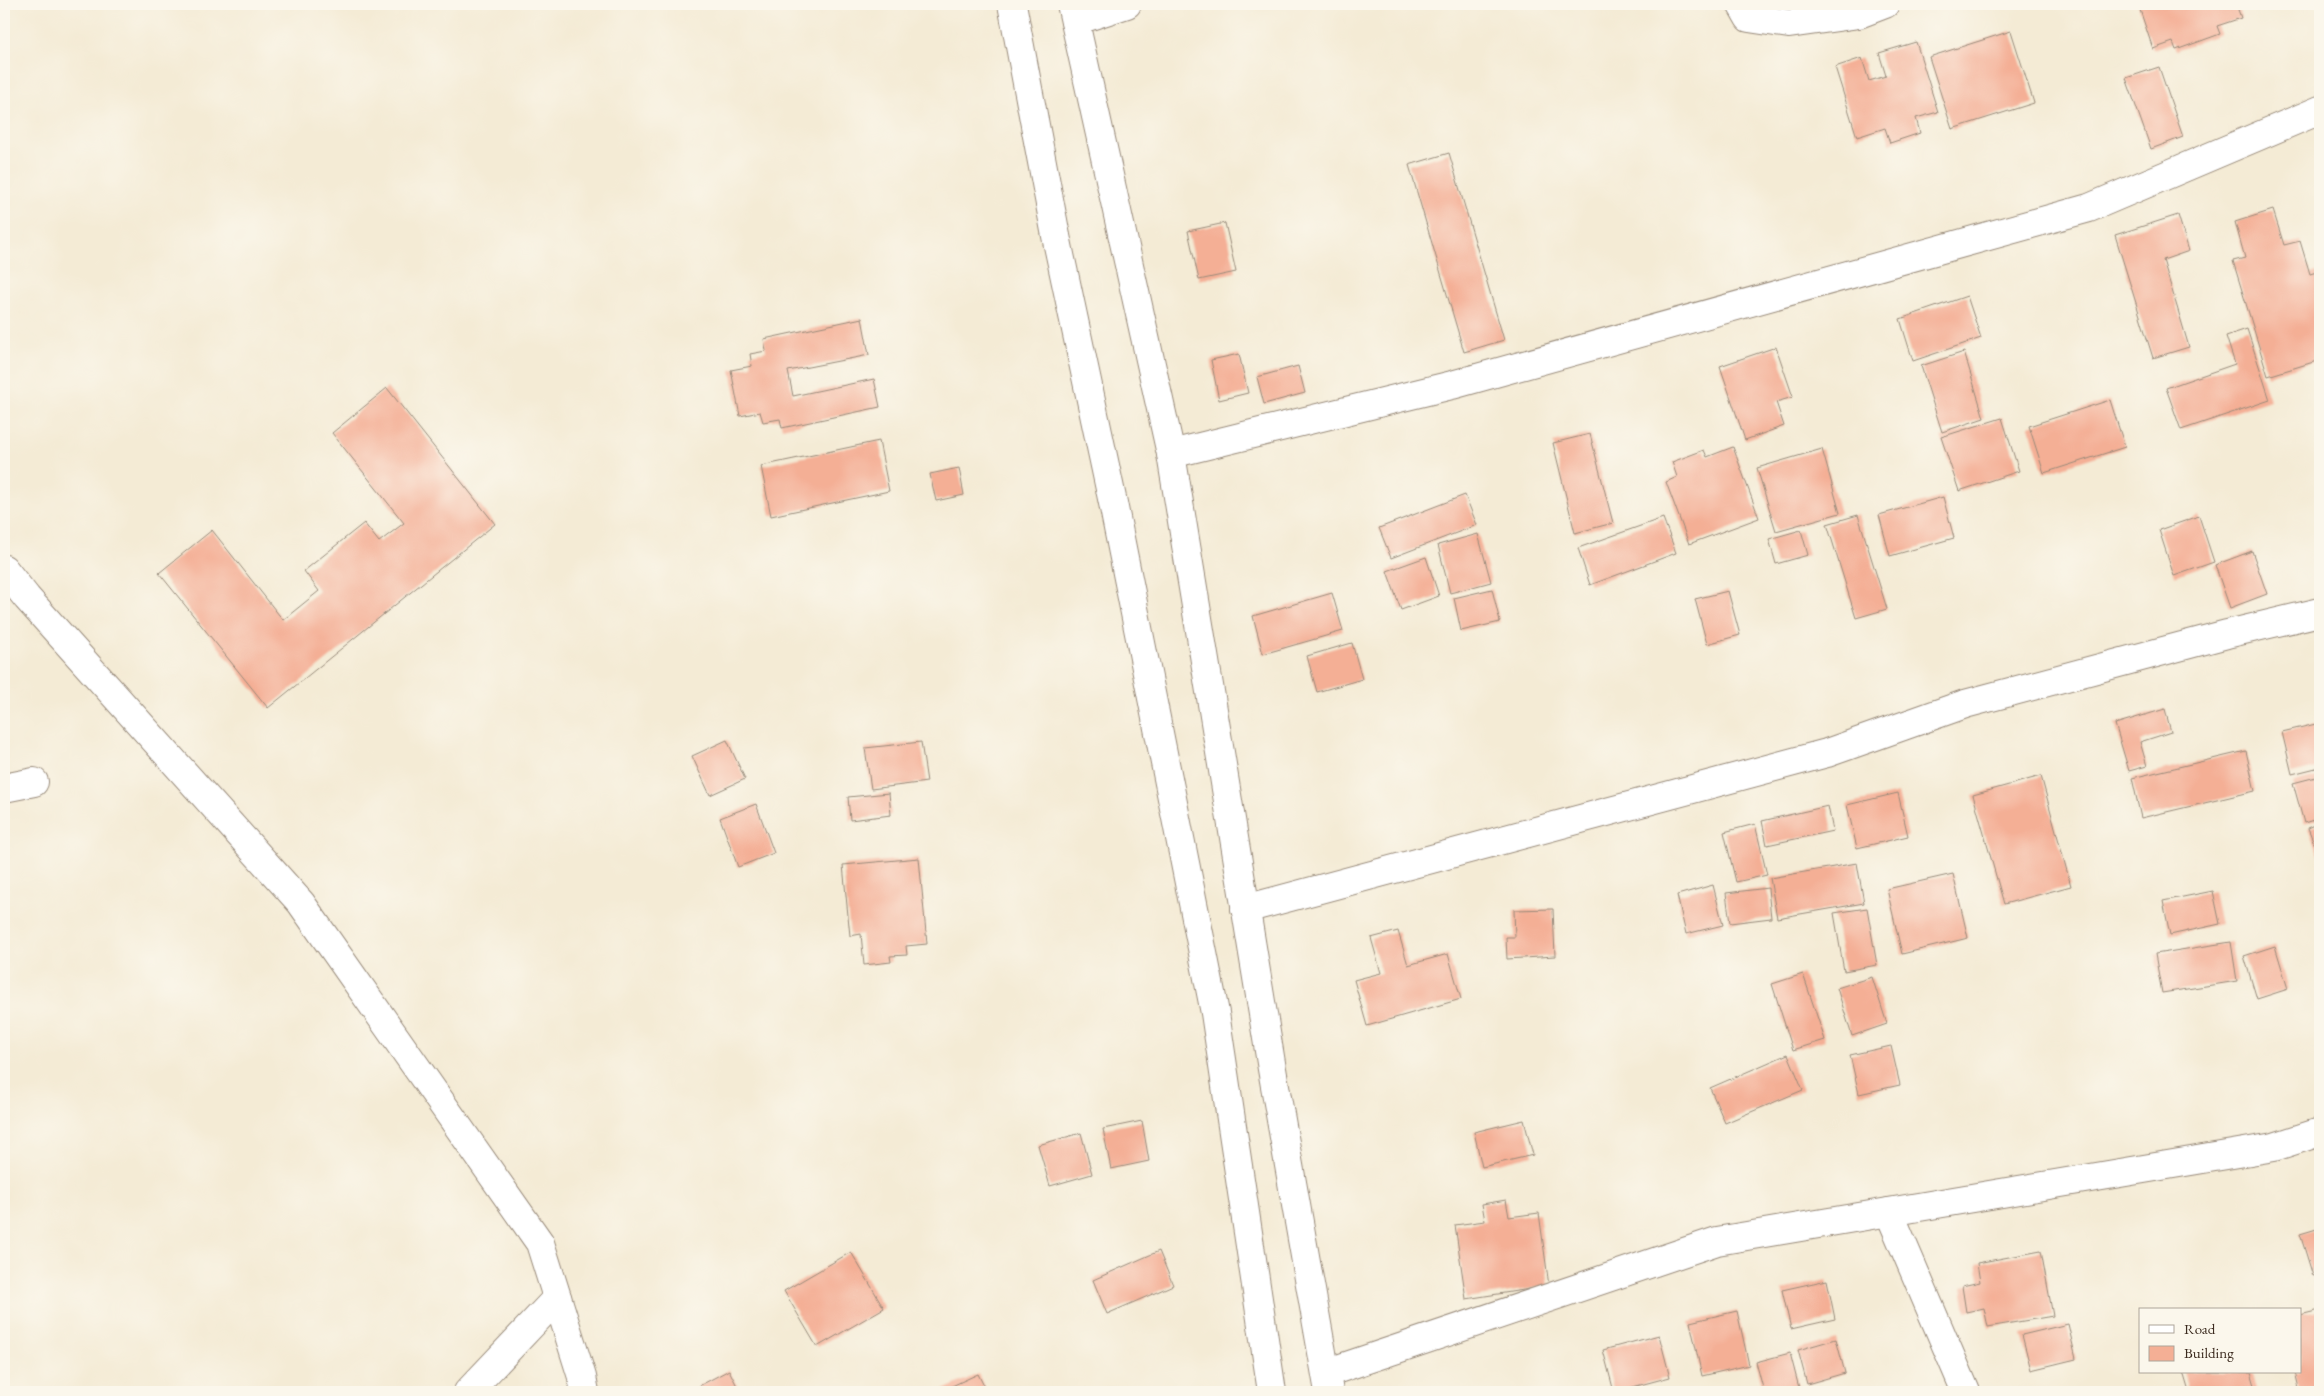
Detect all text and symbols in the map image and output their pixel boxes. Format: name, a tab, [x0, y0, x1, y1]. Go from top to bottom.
legend	[2139, 1308, 2302, 1374]
text: Road	[2184, 1319, 2216, 1338]
text: Building	[2184, 1343, 2234, 1362]

